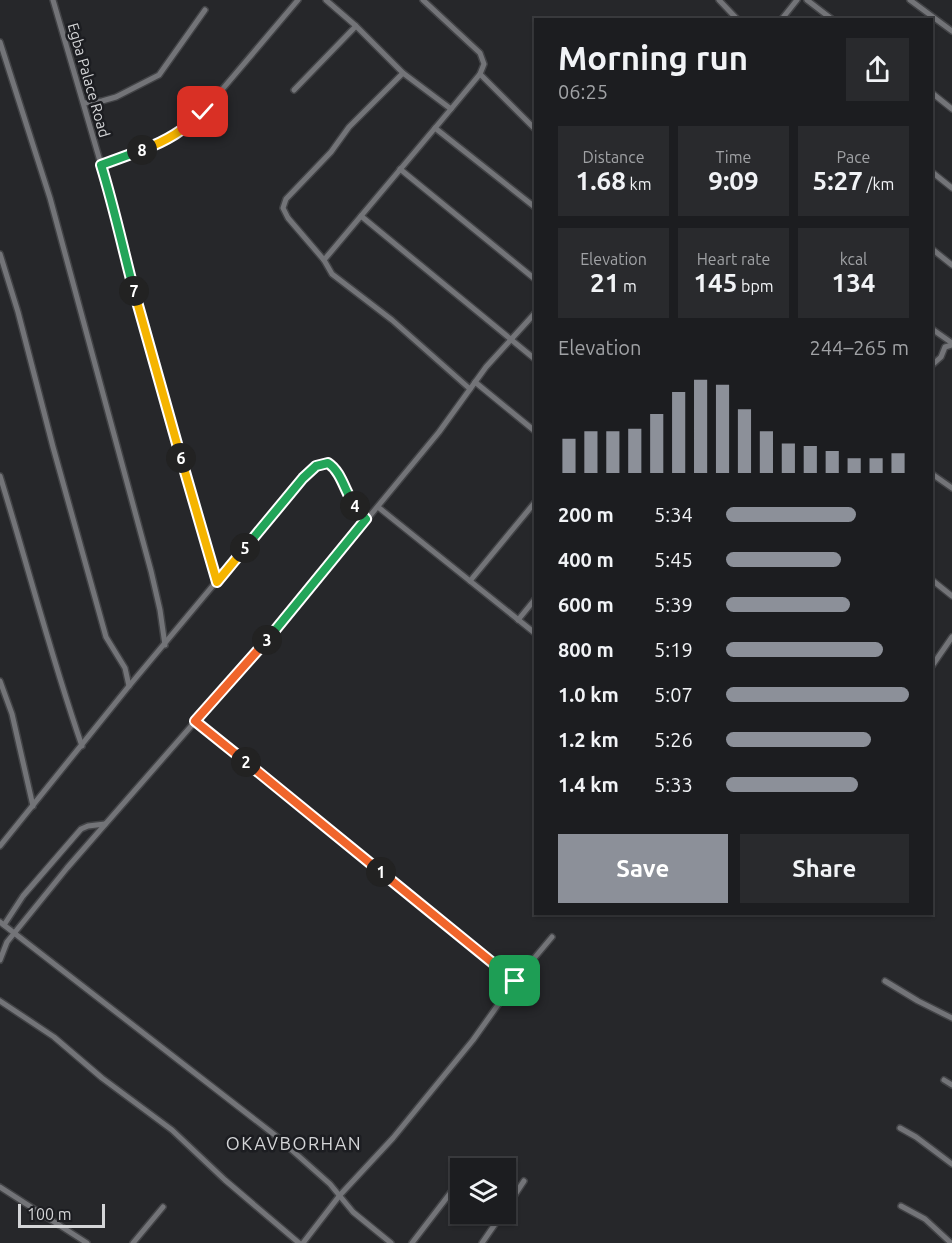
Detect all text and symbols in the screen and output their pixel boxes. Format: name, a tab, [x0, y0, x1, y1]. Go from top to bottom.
street label: Egba Palace Road	[65, 21, 113, 139]
button: share	[846, 38, 909, 101]
text: Morning run	[558, 39, 748, 76]
text: 06:25	[558, 80, 608, 103]
pin	[177, 86, 228, 137]
icon: check	[186, 95, 219, 128]
pin: 8	[127, 135, 157, 165]
text: 8	[137, 141, 147, 159]
text: Distance	[583, 148, 644, 166]
text: Time	[716, 148, 751, 166]
text: Pace	[837, 148, 870, 166]
text: 1.68	[576, 166, 626, 195]
text: 9:09	[708, 166, 759, 195]
text: 5:27	[813, 166, 863, 195]
text: km	[626, 175, 651, 193]
text: /km	[863, 175, 894, 193]
text: Elevation	[580, 250, 647, 268]
text: Heart rate	[697, 250, 770, 268]
text: kcal	[840, 250, 867, 268]
text: 21	[590, 268, 619, 297]
text: 145	[693, 268, 737, 297]
text: 134	[832, 268, 876, 297]
pin: 7	[119, 276, 149, 306]
text: m	[619, 277, 637, 295]
text: bpm	[737, 277, 774, 295]
text: 7	[129, 282, 139, 300]
text: Elevation	[558, 336, 641, 359]
text: 244–265 m	[810, 336, 909, 359]
pin: 6	[166, 443, 196, 473]
text: 6	[176, 449, 186, 467]
pin: 4	[340, 491, 370, 521]
text: 4	[350, 497, 360, 515]
text: 200 m	[558, 503, 614, 526]
text: 5:34	[654, 503, 693, 526]
pin: 5	[230, 533, 260, 563]
text: 5	[240, 539, 250, 557]
text: 400 m	[558, 548, 614, 571]
text: 5:45	[654, 548, 693, 571]
text: 600 m	[558, 593, 614, 616]
text: 5:39	[654, 593, 693, 616]
pin: 3	[252, 625, 282, 655]
text: 3	[262, 631, 272, 649]
text: 800 m	[558, 638, 614, 661]
text: 5:19	[654, 638, 693, 661]
text: 1.0 km	[558, 683, 619, 706]
text: 5:07	[654, 683, 693, 706]
text: 1.2 km	[558, 728, 619, 751]
text: 5:26	[654, 728, 693, 751]
pin: 2	[231, 747, 261, 777]
text: 2	[241, 753, 251, 771]
text: 1.4 km	[558, 773, 619, 796]
text: 5:33	[654, 773, 693, 796]
button: Save	[558, 834, 728, 903]
button: Share	[740, 834, 909, 903]
pin: 1	[366, 857, 396, 887]
text: 1	[376, 863, 386, 881]
pin	[489, 955, 540, 1006]
icon: arrive	[498, 964, 531, 997]
district label: OKAVBORHAN	[226, 1133, 362, 1153]
map controls	[450, 1158, 516, 1224]
button: layers	[450, 1158, 516, 1224]
scale bar	[18, 1201, 105, 1228]
text: 100 m	[27, 1205, 72, 1223]

